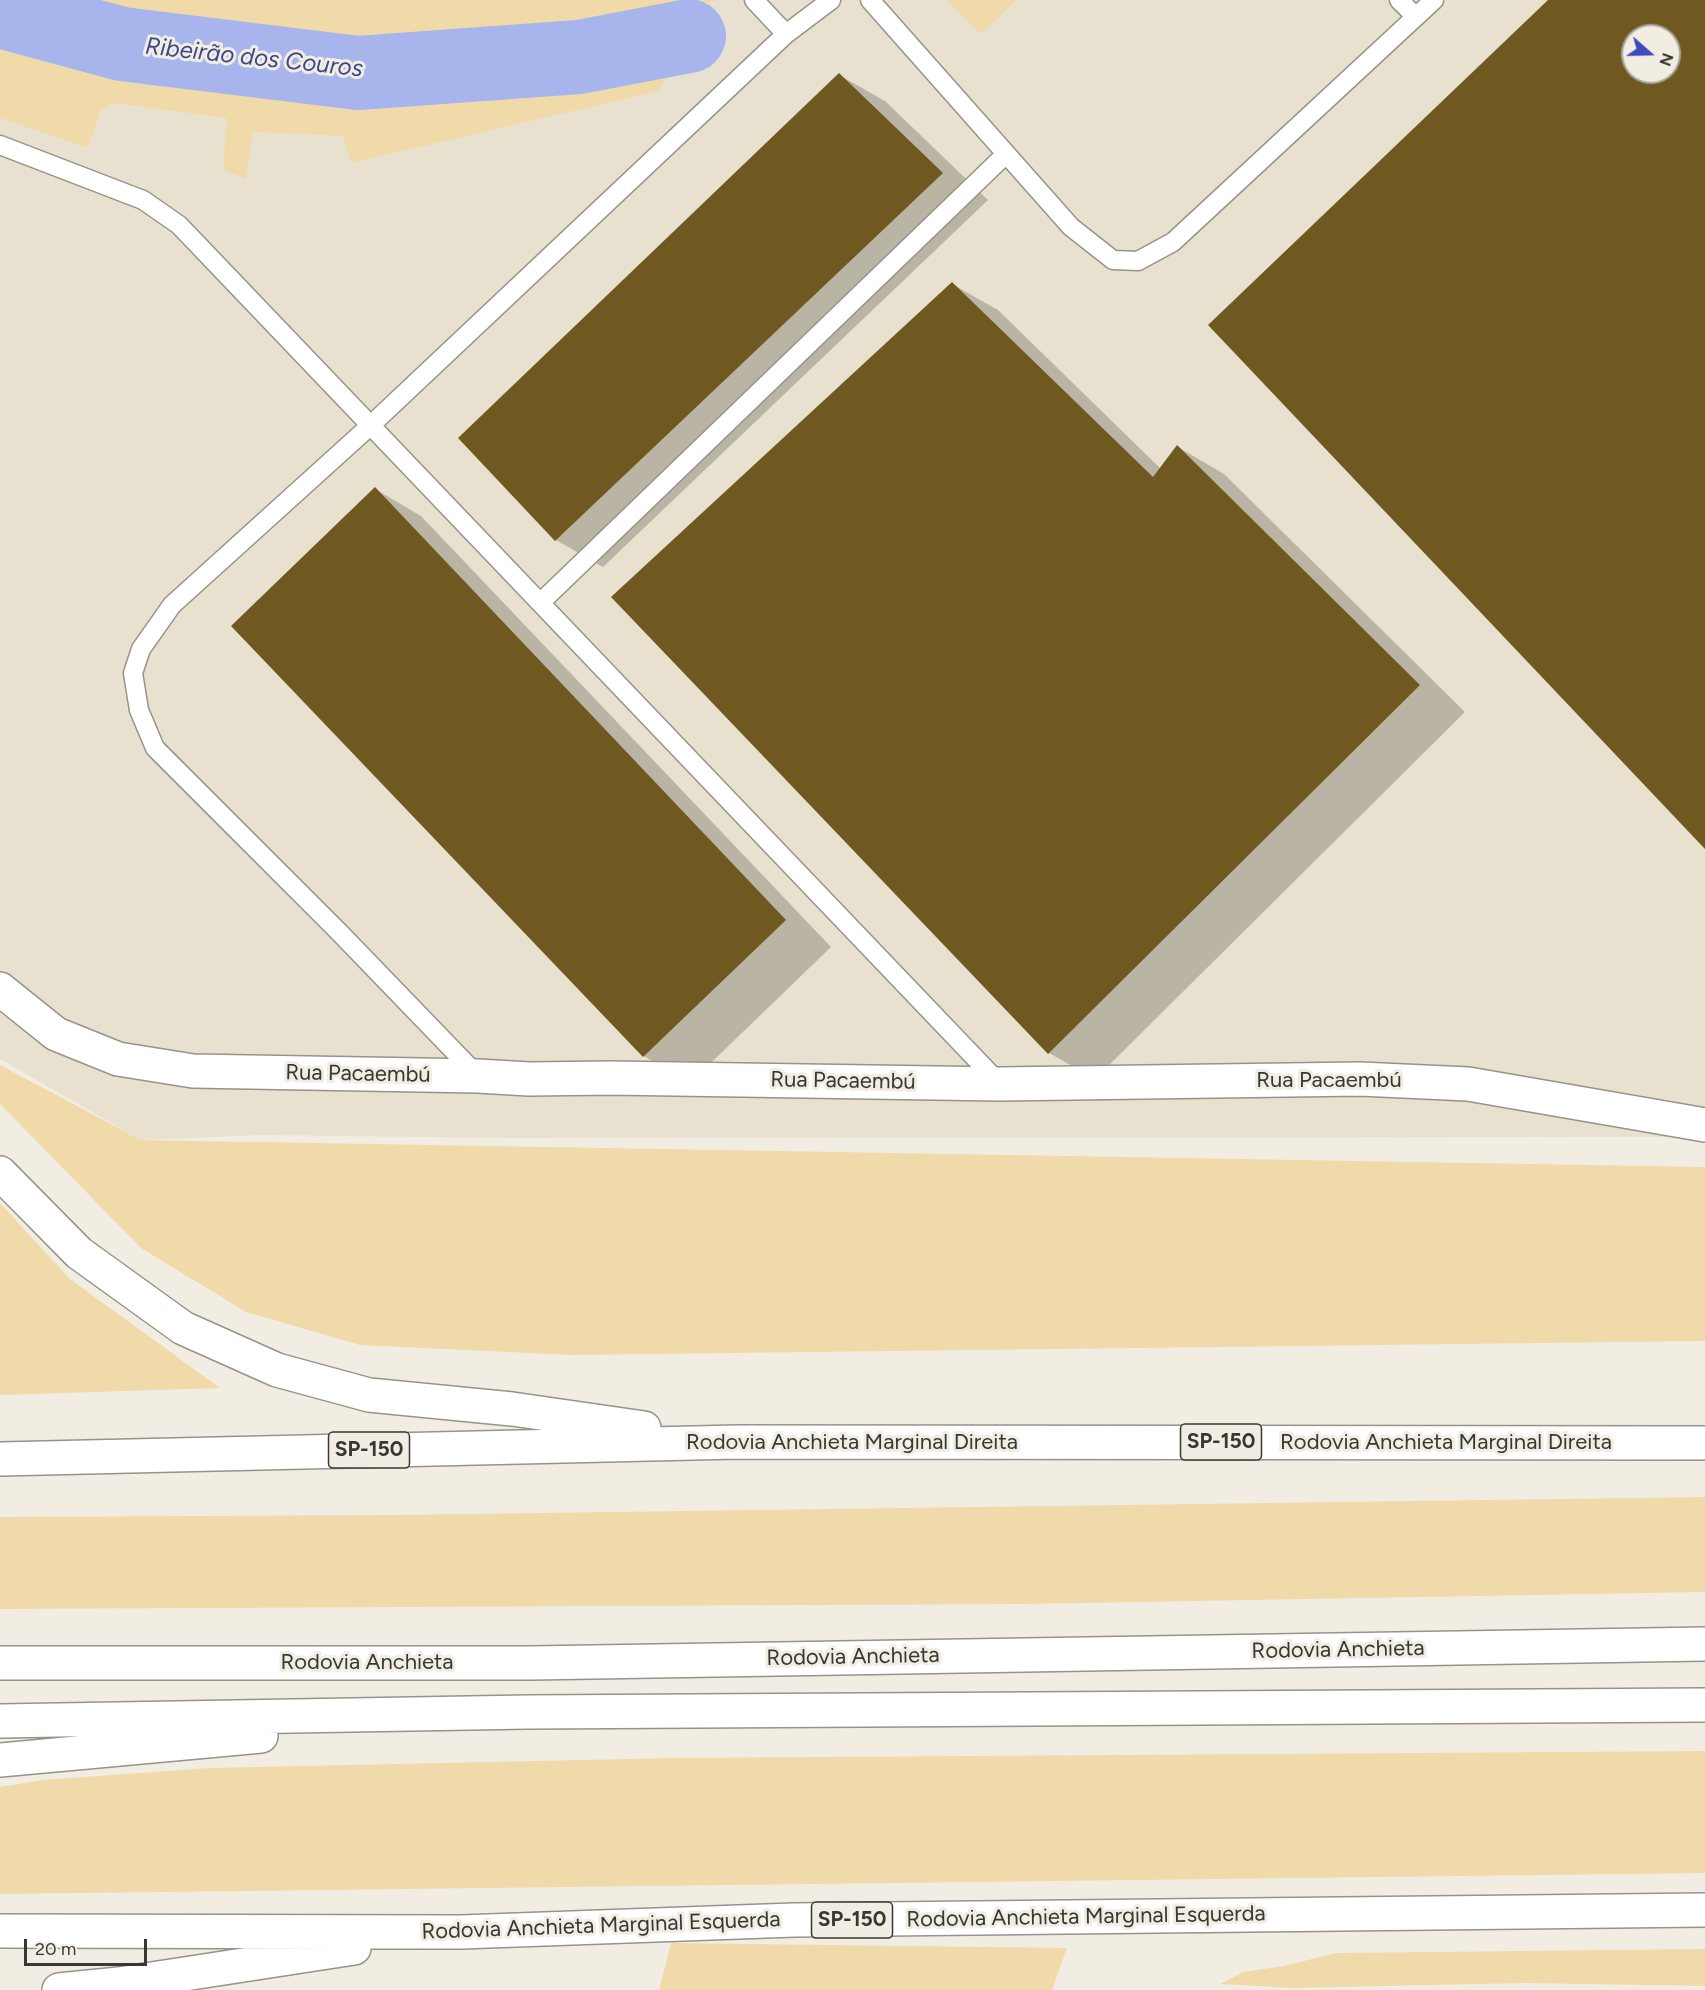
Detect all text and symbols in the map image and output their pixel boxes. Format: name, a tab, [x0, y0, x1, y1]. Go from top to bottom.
north arrow	[1621, 24, 1681, 84]
water label: Ribeirão dos Couros	[144, 32, 364, 84]
text: N	[1655, 51, 1678, 69]
street label: Rua Pacaembú	[285, 1060, 431, 1088]
street label: Rua Pacaembú	[770, 1067, 916, 1095]
street label: Rua Pacaembú	[1256, 1068, 1402, 1094]
road number: SP-150	[1180, 1424, 1262, 1460]
street label: Rodovia Anchieta Marginal Direita	[686, 1430, 1018, 1456]
street label: Rodovia Anchieta Marginal Direita	[1280, 1430, 1612, 1456]
road number: SP-150	[328, 1432, 410, 1468]
street label: Rodovia Anchieta	[1251, 1635, 1425, 1665]
street label: Rodovia Anchieta	[766, 1642, 940, 1672]
street label: Rodovia Anchieta	[280, 1650, 454, 1676]
street label: Rodovia Anchieta Marginal Esquerda	[906, 1901, 1266, 1933]
road number: SP-150	[812, 1902, 892, 1938]
street label: Rodovia Anchieta Marginal Esquerda	[421, 1907, 781, 1945]
scale bar	[27, 1927, 150, 1965]
text: 20 m	[35, 1938, 76, 1960]

